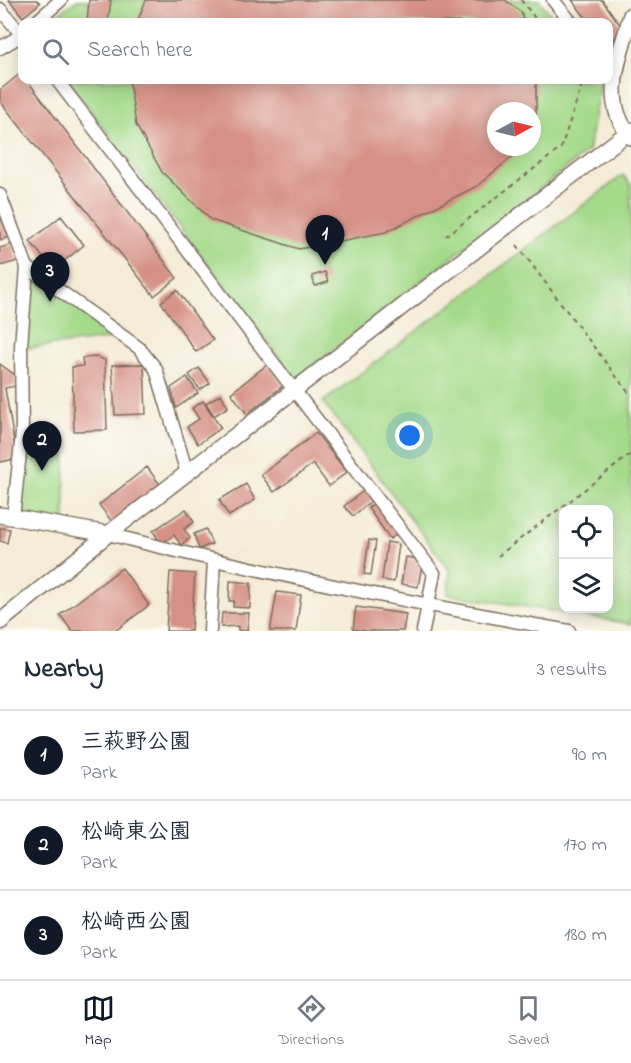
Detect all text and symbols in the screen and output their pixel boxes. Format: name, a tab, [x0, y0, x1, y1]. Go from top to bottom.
search box	[18, 18, 613, 84]
icon: search	[39, 35, 72, 68]
text: Search here	[87, 35, 192, 67]
north arrow	[487, 102, 541, 156]
pin: 1	[306, 216, 344, 265]
pin: 3	[31, 252, 70, 302]
your location	[395, 421, 424, 450]
pin: 2	[22, 422, 62, 471]
map controls	[559, 505, 613, 613]
button: locate	[559, 505, 613, 559]
button: layers	[559, 559, 613, 613]
text: Nearby	[24, 651, 103, 689]
text: 3 results	[537, 656, 607, 685]
text: 三萩野公園	[81, 727, 191, 759]
text: 1	[40, 741, 47, 770]
text: 90 m	[572, 741, 607, 770]
text: Park	[81, 759, 117, 788]
text: 松崎東公園	[81, 817, 191, 849]
text: 2	[39, 831, 48, 860]
text: 170 m	[563, 831, 607, 860]
text: Park	[81, 849, 117, 878]
text: 松崎西公園	[81, 907, 191, 939]
text: 3	[39, 921, 48, 950]
text: 180 m	[564, 921, 607, 950]
text: Park	[81, 939, 117, 968]
tab: Map	[82, 992, 115, 1052]
tab: Directions	[278, 992, 344, 1052]
tab: Saved	[508, 992, 549, 1052]

